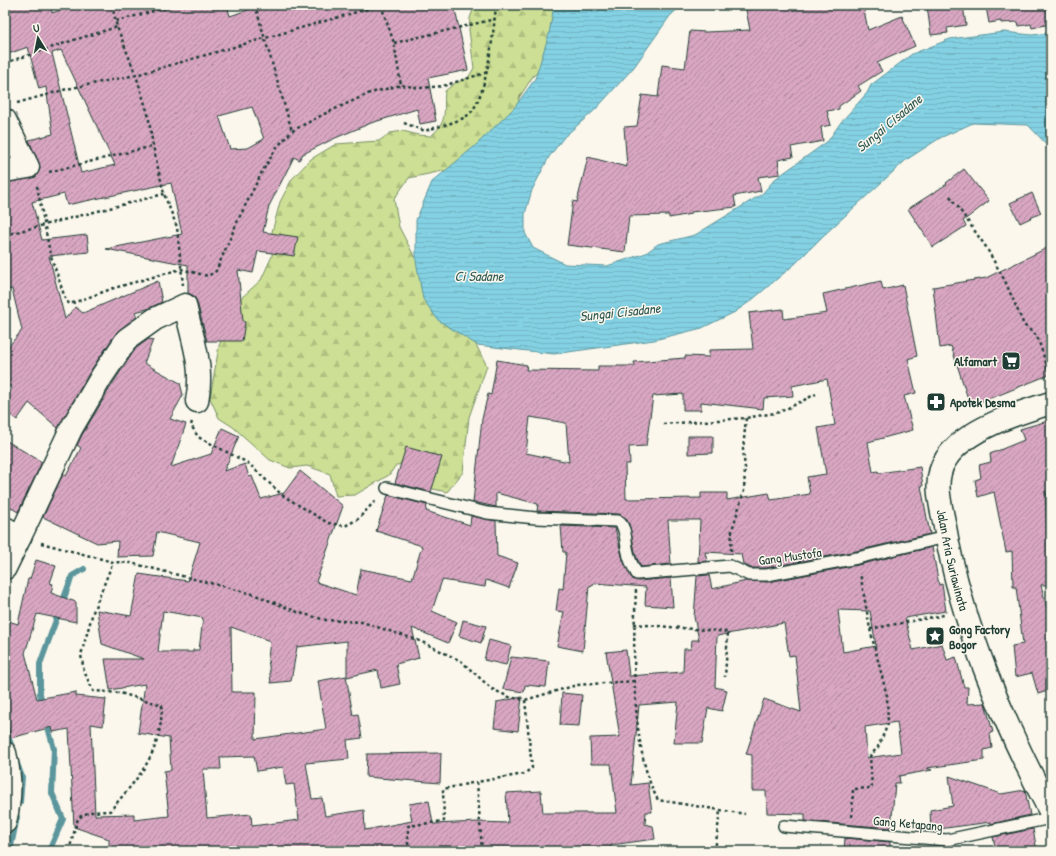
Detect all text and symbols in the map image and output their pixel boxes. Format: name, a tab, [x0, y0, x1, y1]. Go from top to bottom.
north arrow	[18, 18, 58, 58]
text: U	[32, 21, 40, 36]
water label: Sungai Cisadane	[852, 88, 928, 157]
water label: Ci Sadane	[455, 266, 505, 285]
water label: Sungai Cisadane	[579, 298, 663, 326]
supermarket icon: Alfamart	[1000, 350, 1022, 372]
place label: Alfamart	[954, 352, 998, 370]
pharmacy icon: Apotek Desma	[925, 391, 947, 413]
place label: Apotek Desma	[950, 393, 1016, 412]
street label: Jalan Aria Suriawinata	[933, 508, 973, 613]
street label: Gang Mustofa	[757, 543, 823, 569]
place label: Gong Factory Bogor	[949, 620, 1011, 654]
place icon: Gong Factory Bogor	[924, 625, 946, 647]
street label: Gang Ketapang	[872, 811, 944, 835]

